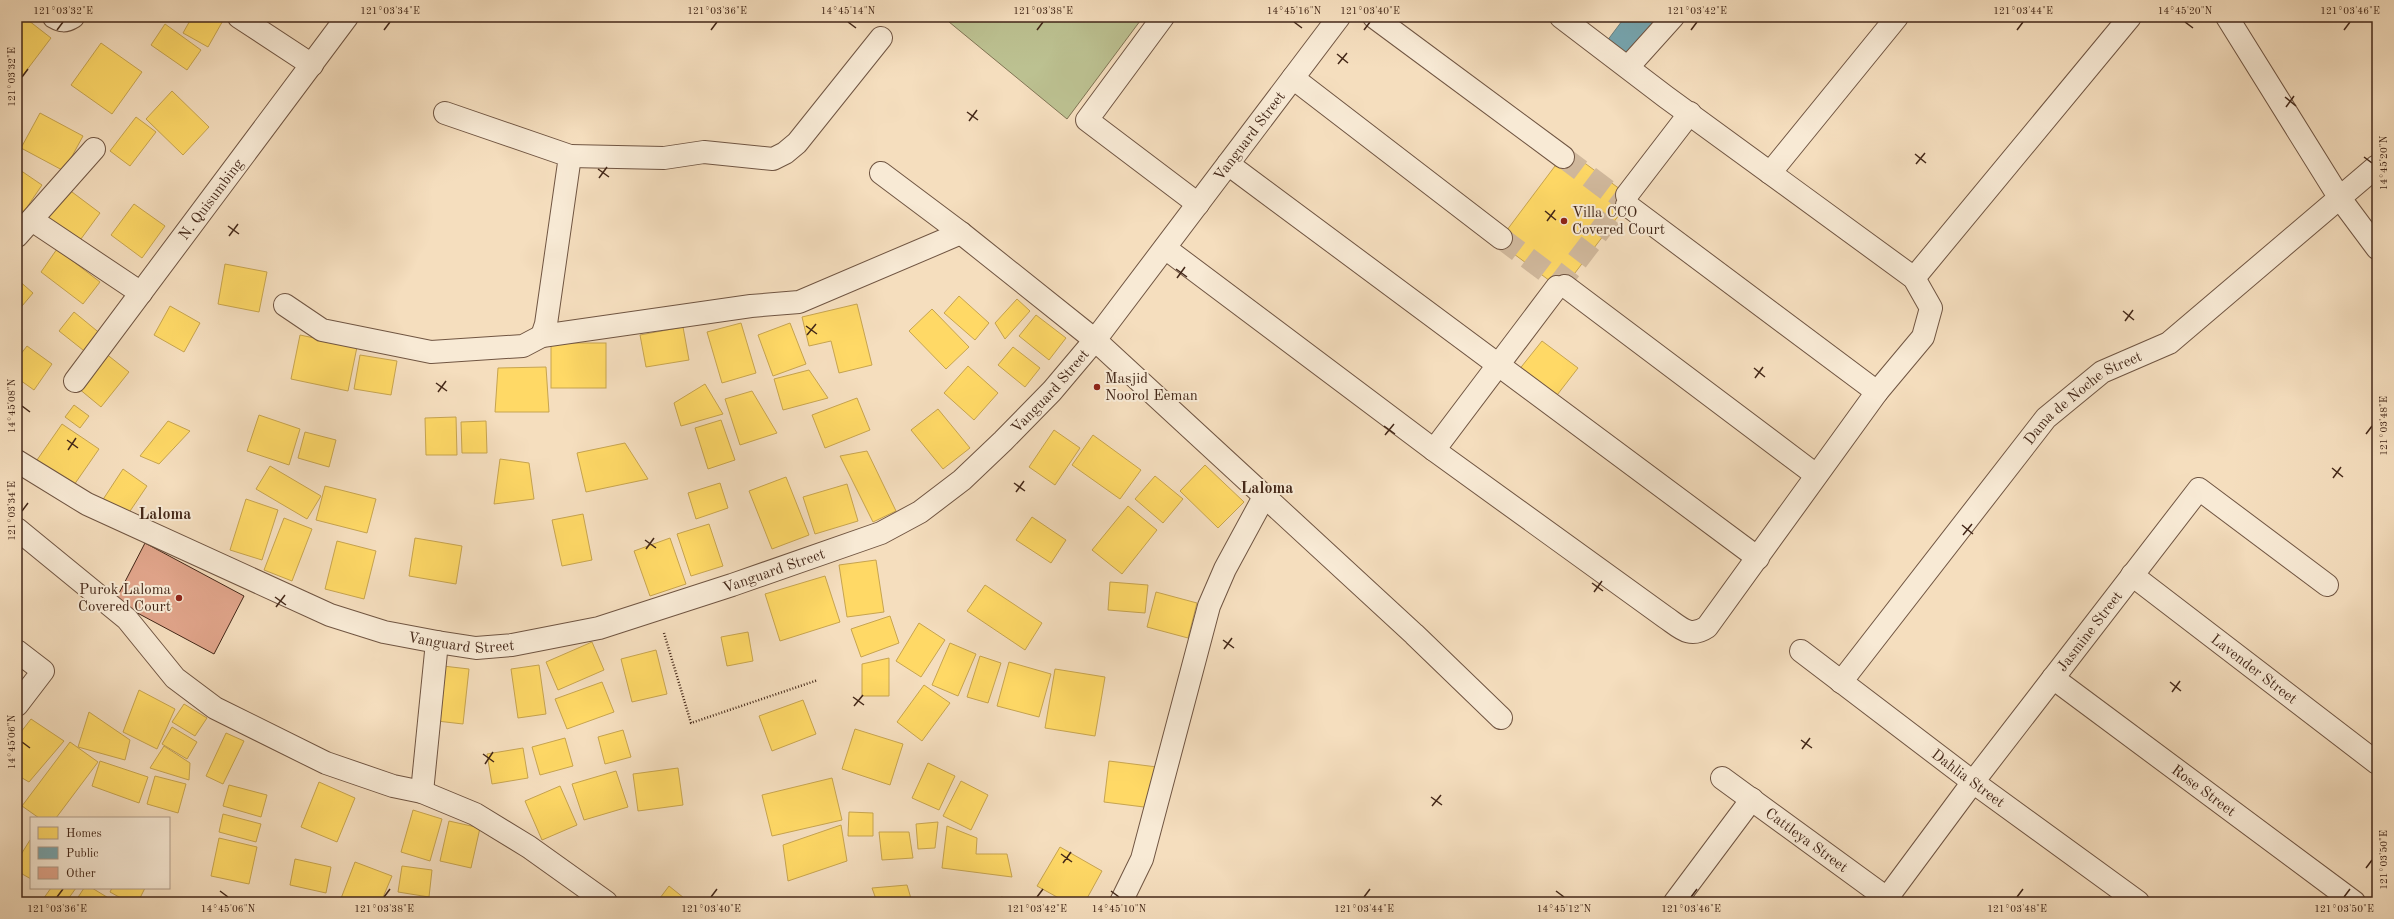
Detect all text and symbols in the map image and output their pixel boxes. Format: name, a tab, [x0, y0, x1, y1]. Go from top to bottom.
text: 121°03'32"E	[33, 6, 93, 16]
text: 121°03'34"E	[360, 6, 420, 16]
text: 121°03'36"E	[687, 6, 747, 16]
text: 14°45'14"N	[821, 6, 876, 16]
text: 121°03'38"E	[1013, 6, 1073, 16]
text: 14°45'16"N	[1267, 6, 1322, 16]
text: 121°03'40"E	[1340, 6, 1400, 16]
text: 121°03'42"E	[1667, 6, 1727, 16]
text: 121°03'44"E	[1993, 6, 2053, 16]
text: 14°45'20"N	[2158, 6, 2213, 16]
text: 121°03'46"E	[2320, 6, 2380, 16]
text: 121°03'32"E	[7, 47, 17, 107]
street label: Vanguard Street	[1212, 89, 1289, 184]
text: 14°45'20"N	[2379, 135, 2389, 190]
street label: N. Quisumbing	[177, 157, 247, 243]
place label: Villa CCO Covered Court	[1572, 206, 1665, 238]
marker: Villa CCO Covered Court	[1559, 216, 1569, 226]
street label: Vanguard Street	[1009, 347, 1093, 437]
street label: Dama de Noche Street	[2022, 350, 2145, 448]
place label: Masjid Noorol Eeman	[1105, 372, 1198, 404]
text: 14°45'08"N	[7, 378, 17, 433]
marker: Masjid Noorol Eeman	[1092, 382, 1102, 392]
text: 121°03'48"E	[2379, 396, 2389, 456]
text: 121°03'34"E	[7, 481, 17, 541]
district label: Laloma	[1241, 481, 1293, 497]
district label: Laloma	[139, 507, 191, 523]
street label: Vanguard Street	[721, 547, 827, 597]
place label: Purok Laloma Covered Court	[78, 583, 172, 615]
street label: Jasmine Street	[2055, 589, 2126, 675]
marker: Purok Laloma Covered Court	[174, 593, 184, 603]
street label: Vanguard Street	[406, 631, 515, 657]
street label: Lavender Street	[2207, 632, 2299, 708]
text: 14°45'06"N	[7, 714, 17, 769]
street label: Dahlia Street	[1928, 747, 2007, 811]
street label: Rose Street	[2168, 763, 2238, 820]
street label: Cattleya Street	[1762, 806, 1850, 876]
legend	[30, 817, 170, 889]
text: Homes	[66, 828, 102, 840]
text: 121°03'50"E	[2379, 830, 2389, 890]
text: Public	[66, 848, 98, 860]
text: Other	[66, 868, 96, 880]
text: 121°03'36"E	[27, 904, 87, 914]
text: 14°45'06"N	[201, 904, 256, 914]
text: 121°03'38"E	[354, 904, 414, 914]
text: 121°03'40"E	[681, 904, 741, 914]
text: 121°03'42"E	[1007, 904, 1067, 914]
text: 14°45'10"N	[1092, 904, 1147, 914]
text: 121°03'44"E	[1334, 904, 1394, 914]
text: 14°45'12"N	[1537, 904, 1592, 914]
text: 121°03'46"E	[1661, 904, 1721, 914]
text: 121°03'48"E	[1987, 904, 2047, 914]
text: 121°03'50"E	[2314, 904, 2374, 914]

